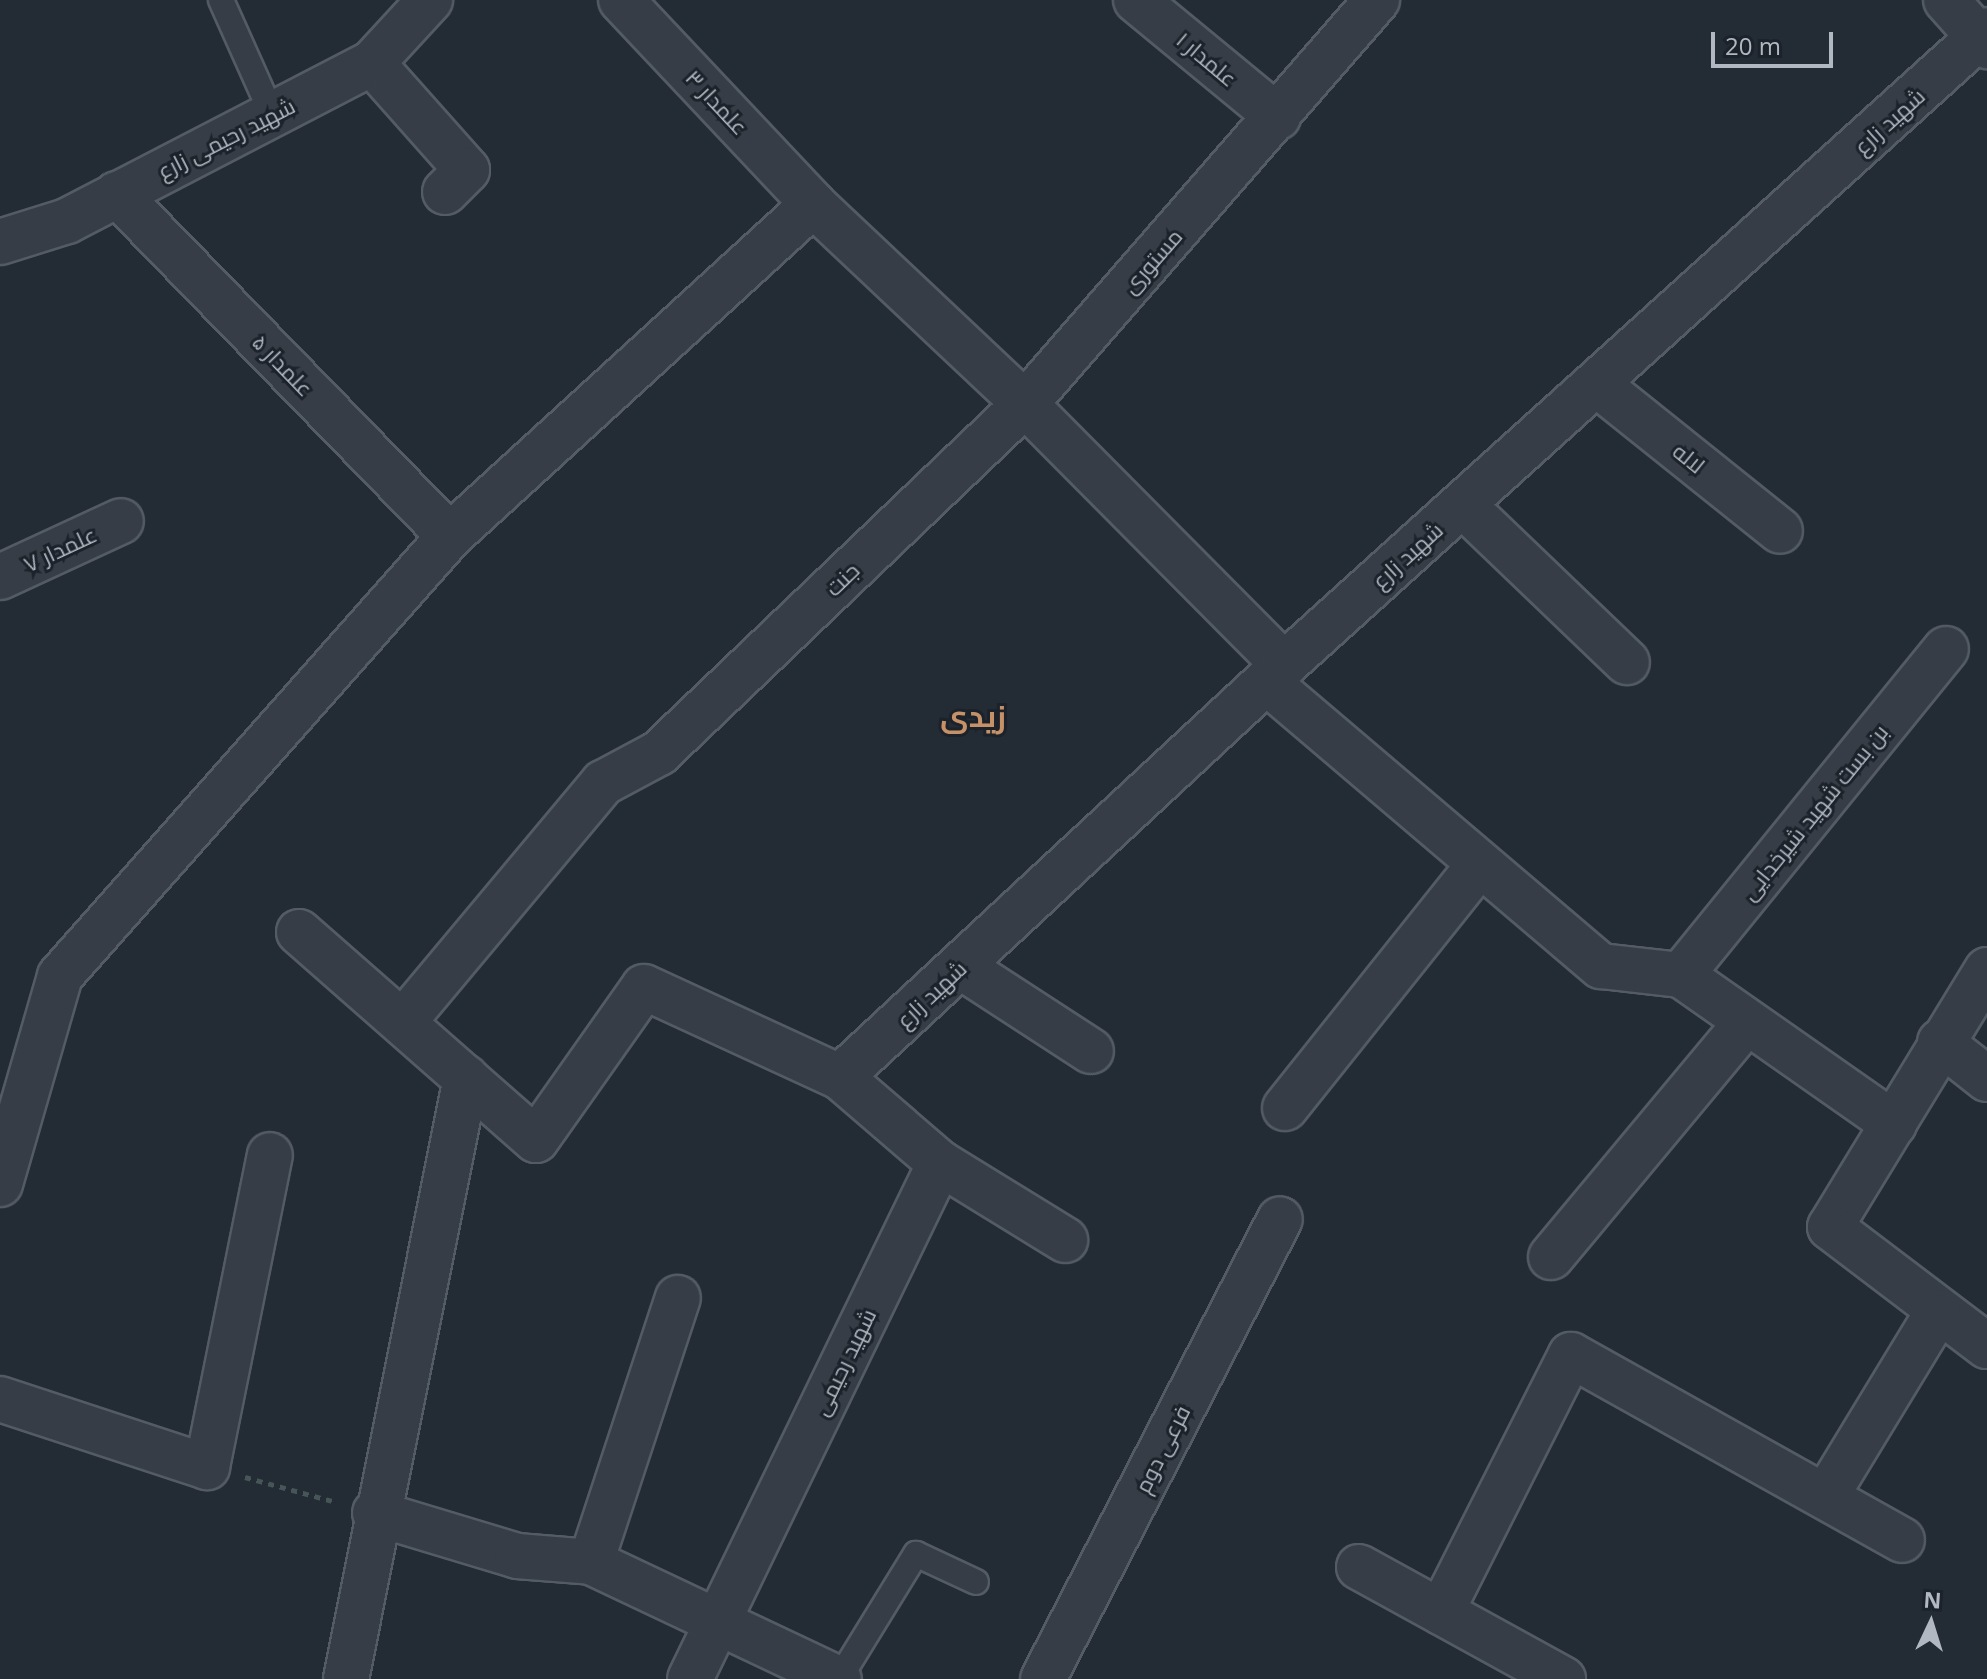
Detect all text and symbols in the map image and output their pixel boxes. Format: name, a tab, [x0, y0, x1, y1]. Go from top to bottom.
scale bar	[1715, 16, 1837, 66]
street label: علمدار ۱	[1171, 26, 1243, 92]
text: 20 m	[1725, 29, 1781, 62]
street label: علمدار ۳	[681, 64, 753, 140]
street label: شهید زارع	[1848, 82, 1930, 160]
street label: شهید رحیمی زارع	[153, 92, 299, 184]
street label: مستوری	[1117, 223, 1187, 299]
street label: علمدار ۵	[247, 329, 319, 401]
street label: لاله	[1668, 437, 1710, 479]
street label: شهید زارع	[1366, 516, 1448, 594]
street label: علمدار ۷	[19, 521, 101, 577]
street label: جنت	[820, 557, 864, 601]
district label: زیدی	[940, 698, 1006, 734]
street label: بن بست شهید شیرخدایی	[1735, 719, 1893, 905]
street label: شهید زارع	[890, 955, 972, 1033]
street label: شهید رحیمی	[807, 1304, 881, 1420]
street label: فرعی دوم	[1129, 1401, 1195, 1497]
north arrow	[1891, 1583, 1971, 1663]
text: N	[1923, 1583, 1943, 1615]

